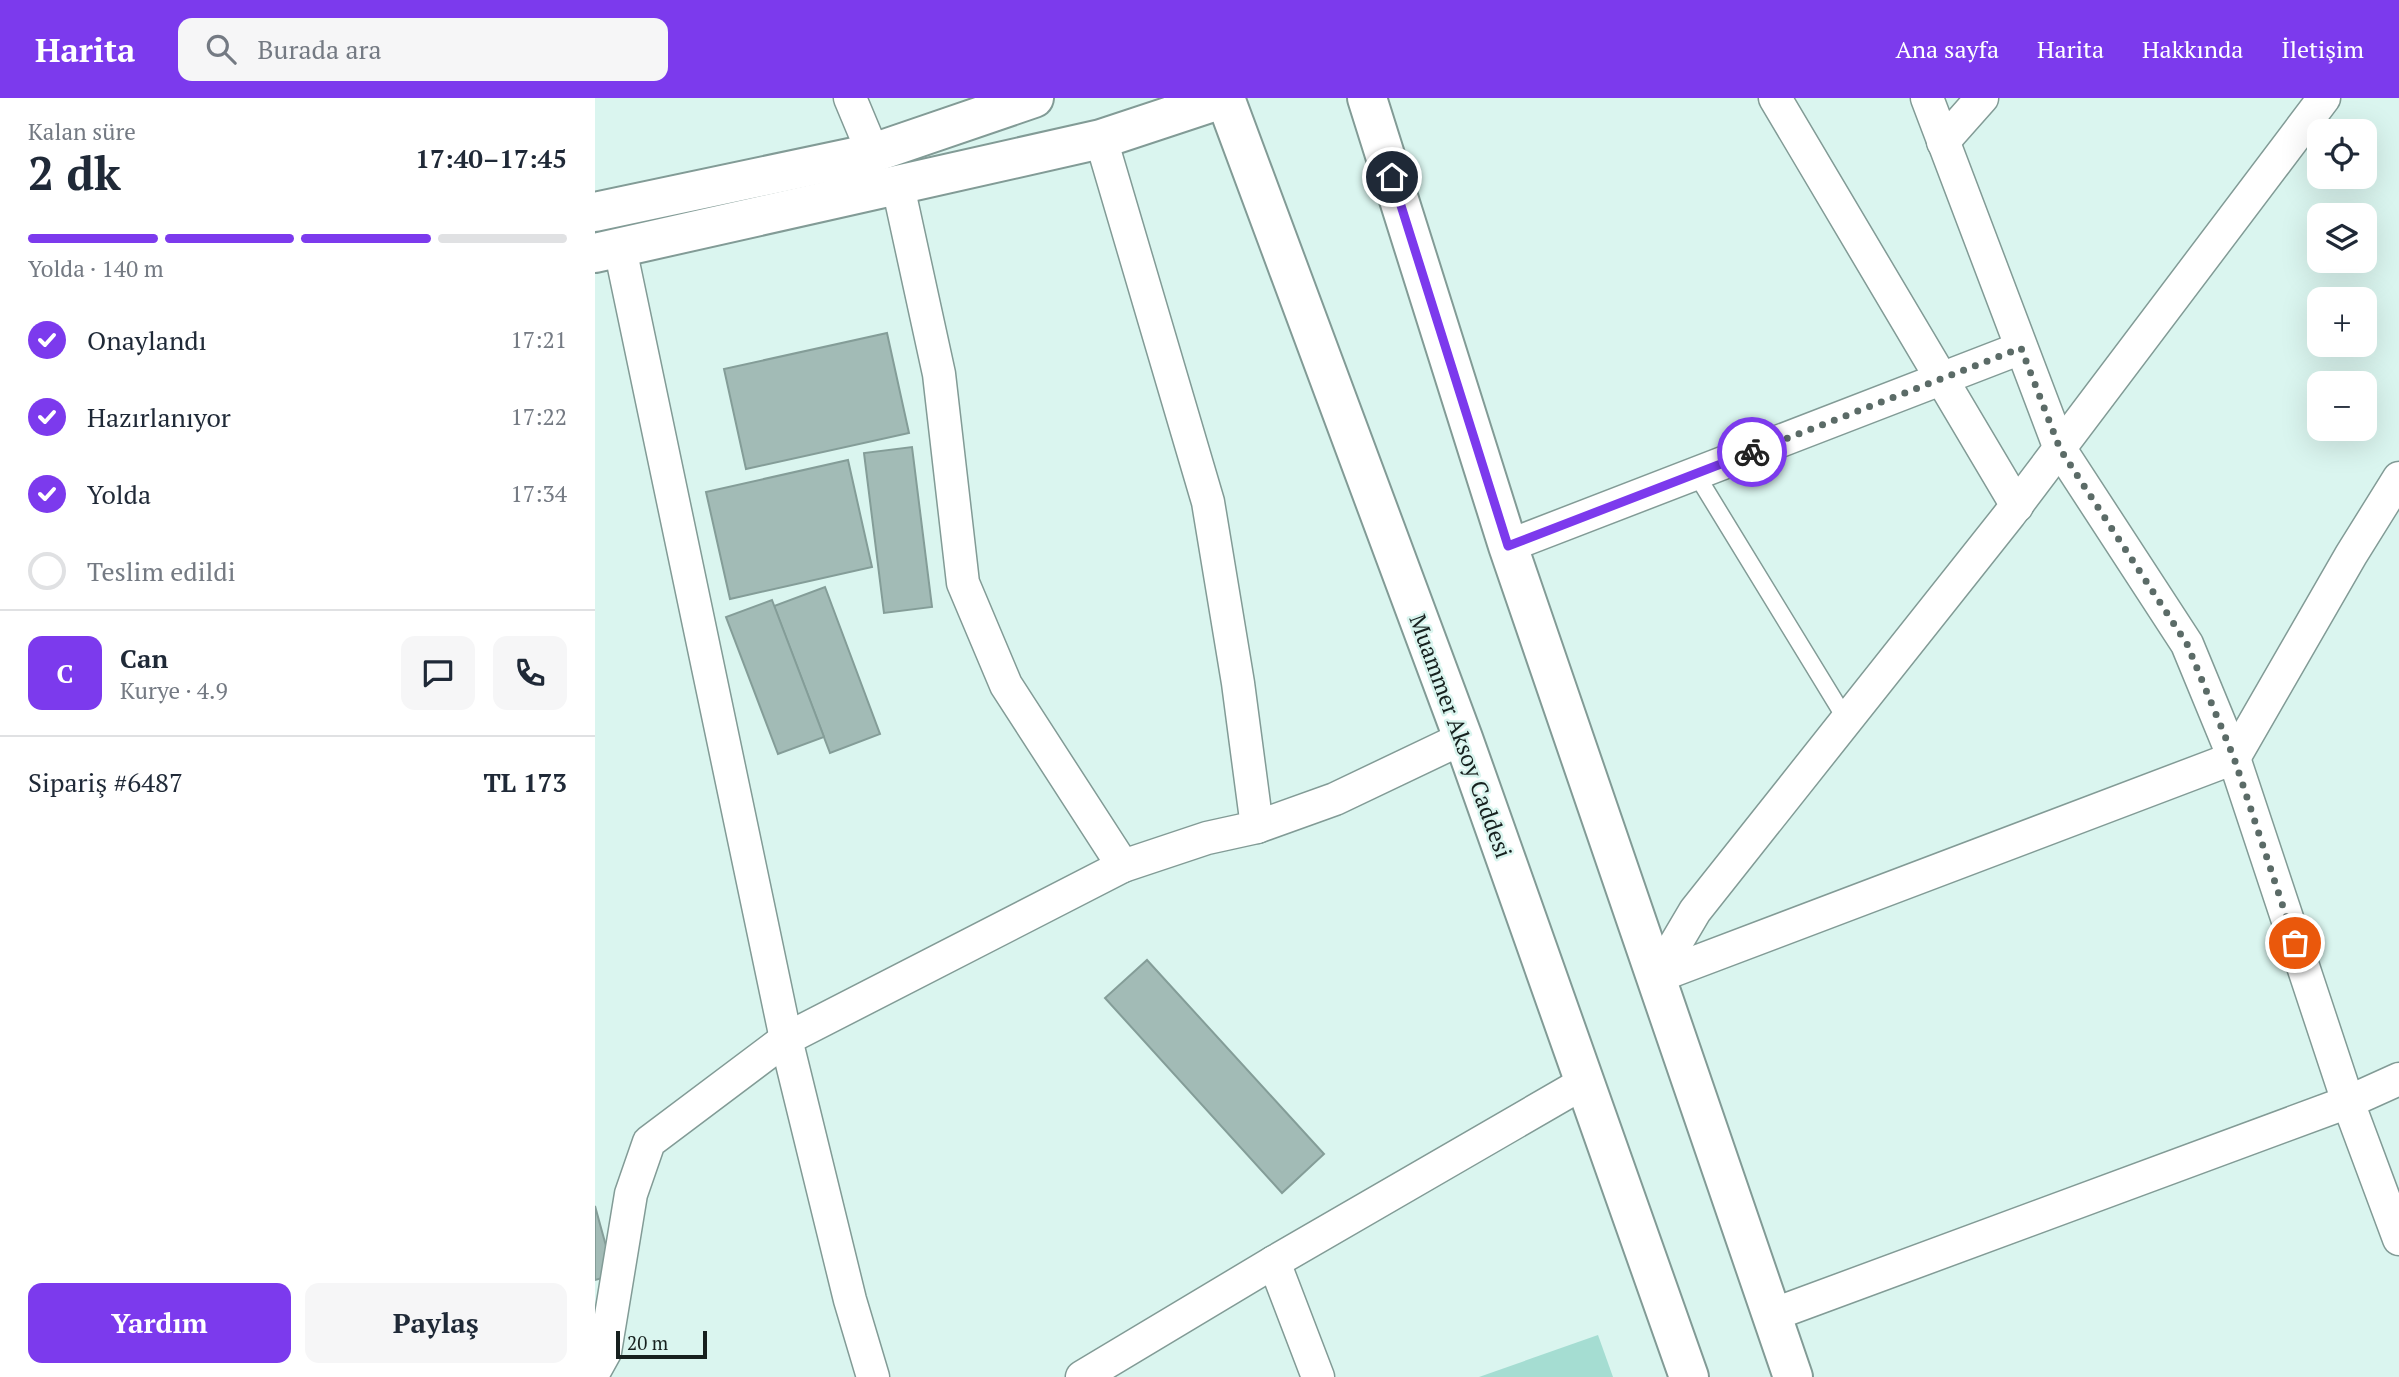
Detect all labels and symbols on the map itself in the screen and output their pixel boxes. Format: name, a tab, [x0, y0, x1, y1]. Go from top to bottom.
pin	[1362, 147, 1422, 207]
courier	[1717, 417, 1787, 487]
street label: Muammer Aksoy Caddesi	[1402, 610, 1520, 862]
pin	[2265, 913, 2325, 973]
scale bar	[616, 1328, 707, 1360]

